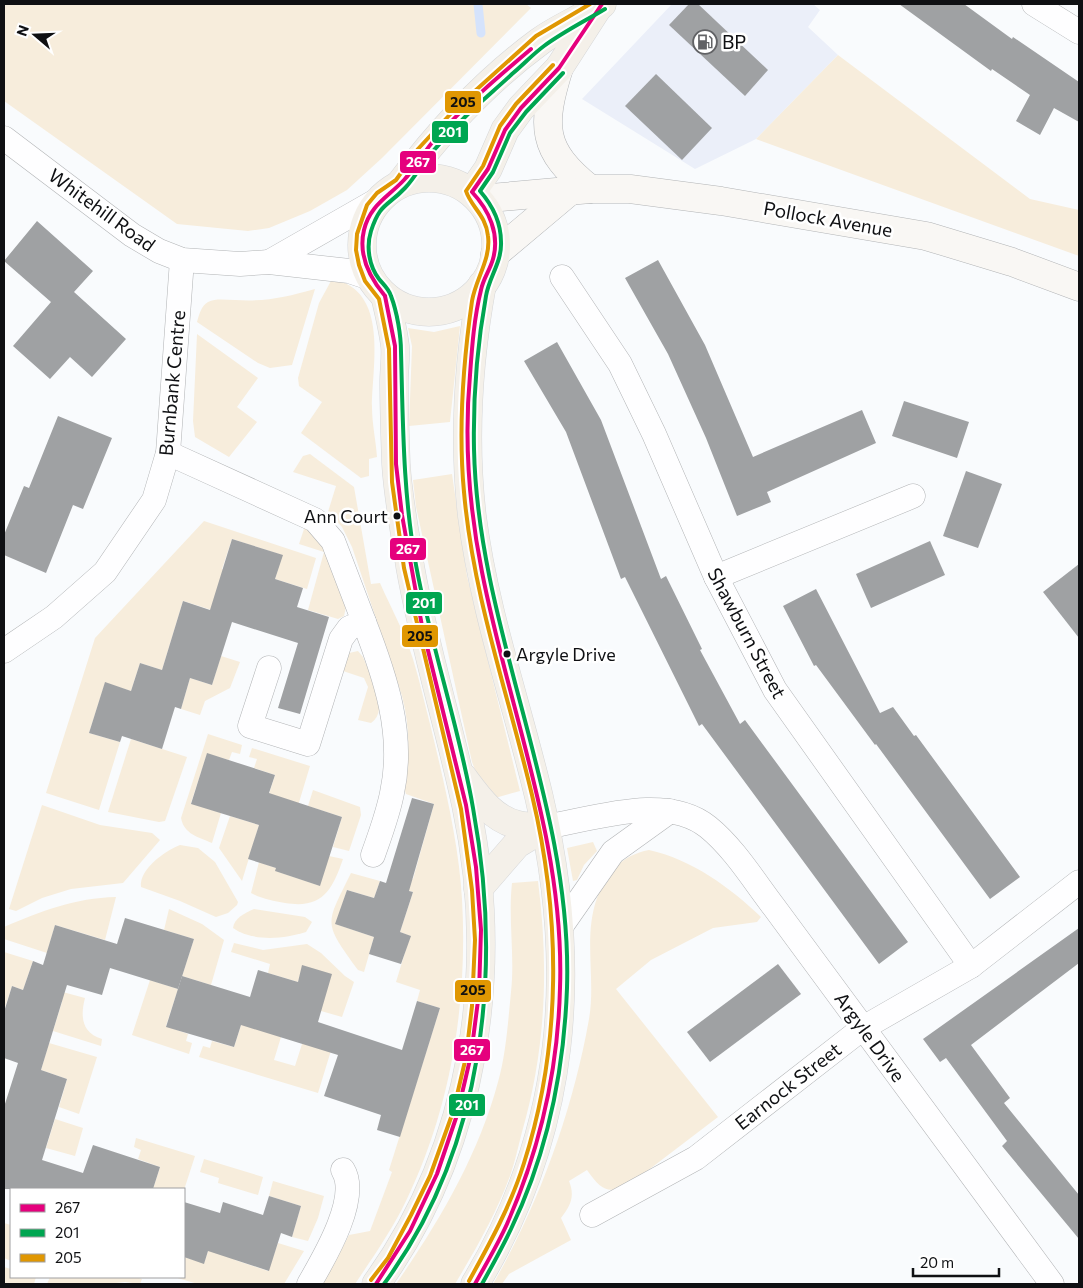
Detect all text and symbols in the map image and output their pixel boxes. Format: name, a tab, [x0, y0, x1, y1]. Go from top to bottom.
north arrow	[10, 10, 60, 60]
text: N	[12, 23, 32, 38]
fuel station icon: BP	[692, 29, 718, 55]
place label: BP	[722, 30, 746, 53]
line badge: 205	[444, 90, 482, 114]
text: 205	[450, 93, 476, 110]
line badge: 201	[431, 120, 469, 144]
text: 201	[438, 123, 462, 140]
line badge: 267	[399, 150, 437, 174]
text: 267	[406, 153, 430, 170]
street label: Whitehill Road	[44, 163, 160, 256]
street label: Pollock Avenue	[762, 196, 894, 241]
street label: Burnbank Centre	[154, 309, 189, 457]
place label: Ann Court	[304, 505, 388, 527]
marker: Ann Court	[392, 511, 402, 521]
line badge: 267	[389, 537, 427, 561]
text: 267	[396, 540, 420, 557]
street label: Shawburn Street	[703, 564, 792, 702]
line badge: 201	[405, 591, 443, 615]
text: 201	[412, 594, 436, 611]
line badge: 205	[401, 624, 439, 648]
text: 205	[407, 627, 433, 644]
place label: Argyle Drive	[516, 643, 616, 665]
marker: Argyle Drive	[502, 649, 512, 659]
line badge: 205	[454, 979, 492, 1003]
text: 205	[460, 981, 486, 998]
street label: Argyle Drive	[830, 987, 911, 1086]
street label: Earnock Street	[730, 1037, 845, 1134]
line badge: 267	[453, 1038, 491, 1062]
text: 267	[460, 1041, 484, 1058]
line badge: 201	[448, 1093, 486, 1117]
text: 201	[455, 1096, 479, 1113]
legend	[10, 1188, 185, 1278]
text: 267	[55, 1198, 80, 1216]
text: 201	[55, 1223, 79, 1241]
scale bar	[913, 1246, 999, 1278]
text: 205	[55, 1248, 82, 1266]
text: 20 m	[920, 1253, 954, 1271]

